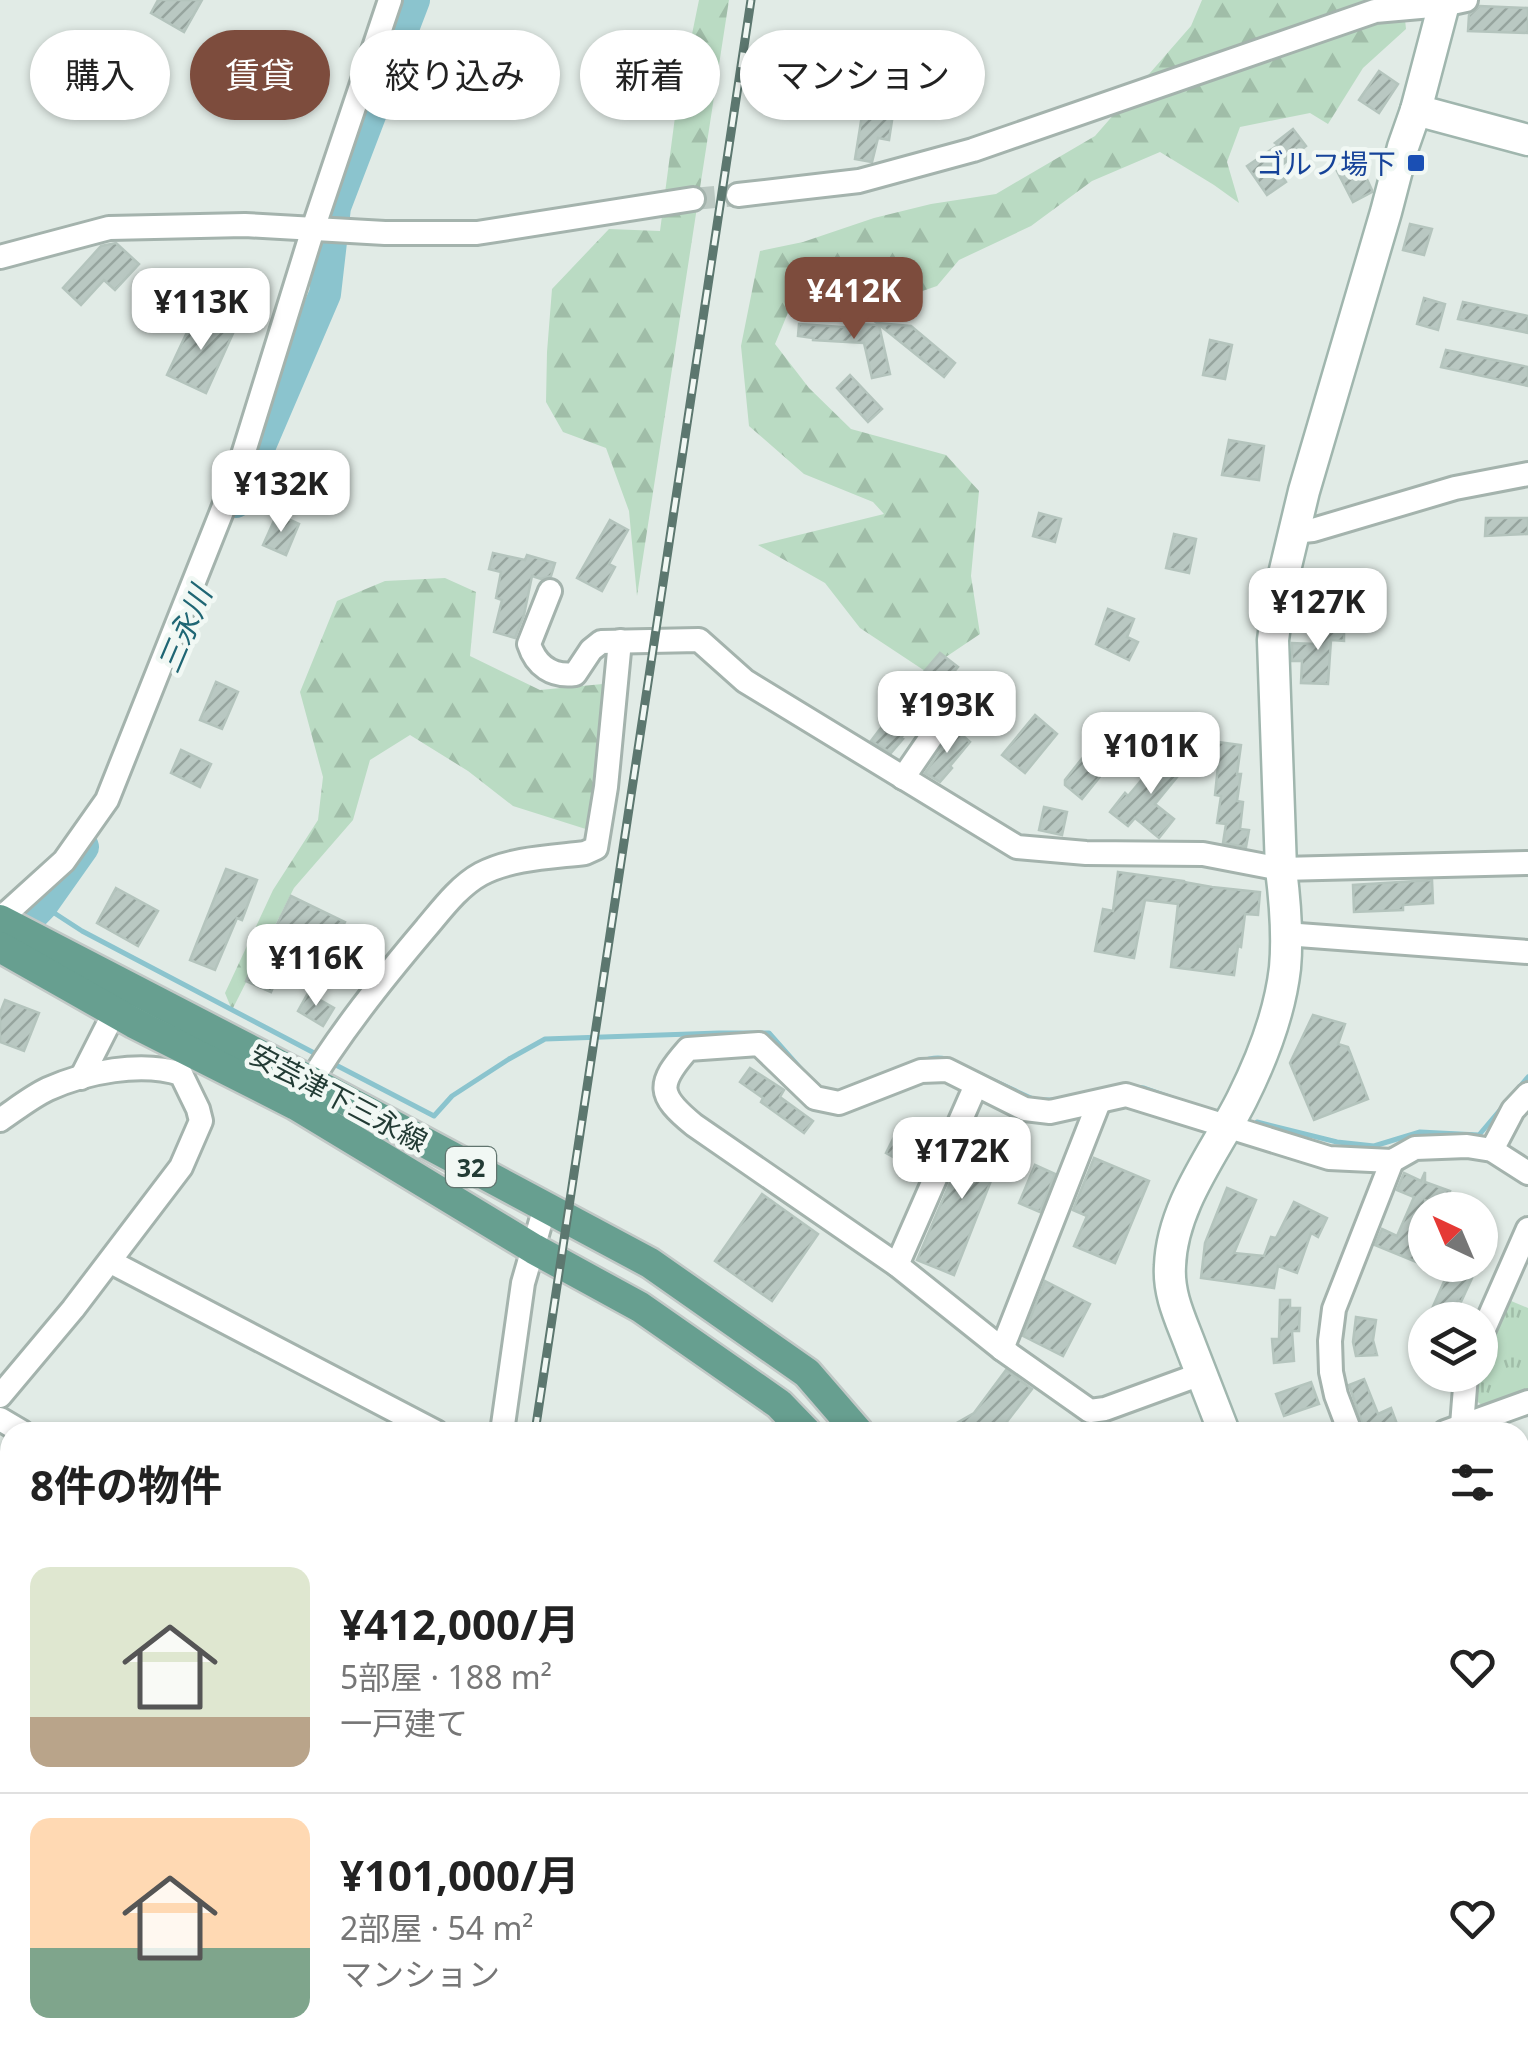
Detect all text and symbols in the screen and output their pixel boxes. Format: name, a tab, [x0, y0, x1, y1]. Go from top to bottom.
chip: 購入	[30, 30, 170, 120]
chip: 賃貸	[190, 30, 330, 120]
chip: 絞り込み	[350, 30, 560, 120]
chip: 新着	[580, 30, 720, 120]
chip: マンション	[740, 30, 985, 120]
place label: ゴルフ場下	[1256, 144, 1396, 182]
marker: ゴルフ場下	[1405, 152, 1427, 174]
pin: ¥412K	[784, 257, 924, 342]
pin: ¥113K	[131, 268, 271, 353]
text: ¥412K	[807, 268, 901, 311]
text: ¥113K	[154, 279, 248, 322]
pin: ¥132K	[211, 450, 351, 535]
text: ¥132K	[234, 461, 328, 504]
pin: ¥127K	[1248, 568, 1388, 653]
water label: 三永川	[148, 577, 222, 678]
text: ¥127K	[1271, 579, 1365, 622]
pin: ¥193K	[877, 671, 1017, 756]
text: ¥193K	[900, 682, 994, 725]
pin: ¥101K	[1081, 712, 1221, 797]
text: ¥101K	[1104, 723, 1198, 766]
pin: ¥116K	[246, 924, 386, 1009]
text: ¥116K	[269, 935, 363, 978]
street label: 安芸津下三永線	[244, 1034, 434, 1160]
pin: ¥172K	[892, 1117, 1032, 1202]
text: ¥172K	[915, 1128, 1009, 1171]
road number: 32	[446, 1147, 496, 1187]
north arrow	[1408, 1192, 1498, 1282]
map controls	[1408, 1192, 1498, 1392]
button: layers	[1408, 1302, 1498, 1392]
icon: filters	[1445, 1455, 1500, 1510]
text: 8件の物件	[30, 1456, 222, 1513]
text: ¥412,000/月	[340, 1595, 580, 1652]
icon: home	[110, 1607, 230, 1727]
icon: heart	[1445, 1640, 1500, 1695]
text: 5部屋 · 188 m²	[340, 1655, 552, 1698]
text: 一戸建て	[340, 1701, 468, 1744]
text: ¥101,000/月	[340, 1846, 580, 1903]
icon: home	[110, 1858, 230, 1978]
icon: heart	[1445, 1891, 1500, 1946]
text: 2部屋 · 54 m²	[340, 1906, 534, 1949]
text: マンション	[340, 1952, 500, 1995]

